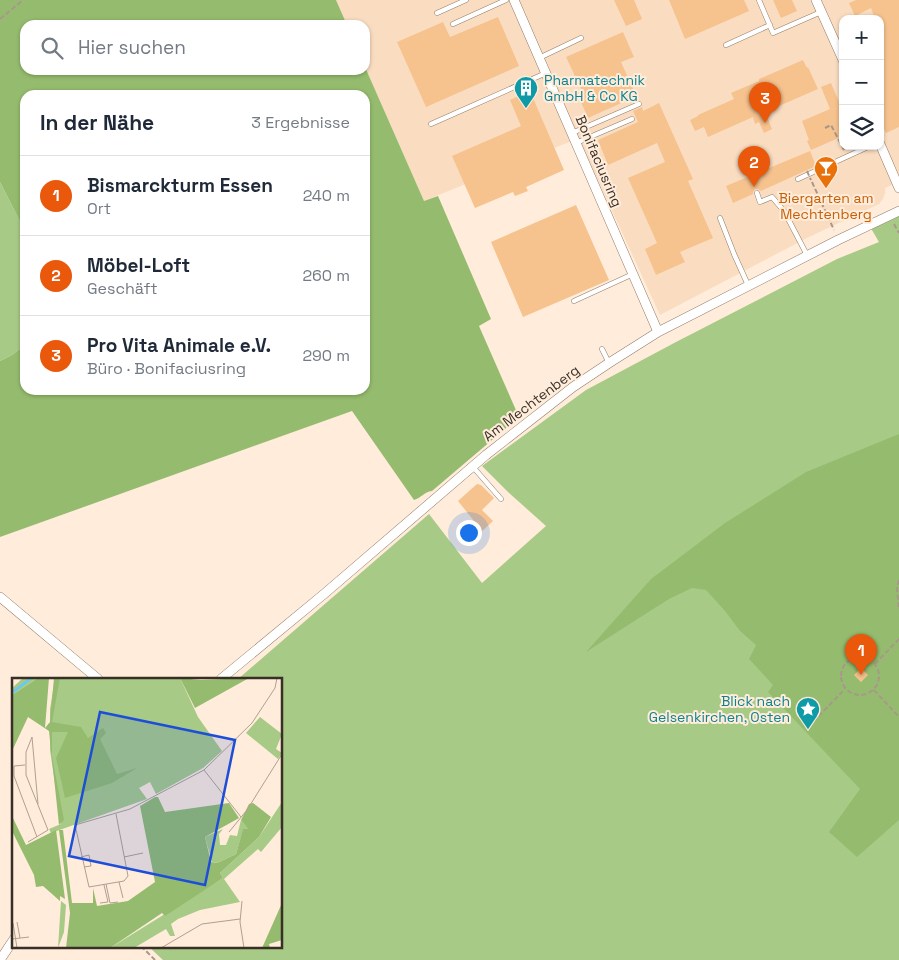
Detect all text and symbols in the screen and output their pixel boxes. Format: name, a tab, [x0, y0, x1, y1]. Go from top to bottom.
map controls	[839, 15, 884, 150]
button: +	[839, 15, 884, 60]
search box	[20, 20, 370, 75]
icon: search	[38, 34, 66, 62]
text: Hier suchen	[78, 35, 186, 60]
button: −	[839, 60, 884, 105]
place label: Pharmatechnik GmbH & Co KG	[544, 71, 645, 105]
building icon: Pharmatechnik GmbH & Co KG	[513, 75, 539, 109]
pin: 3	[749, 82, 781, 123]
button: layers	[839, 105, 884, 150]
text: In der Nähe	[40, 109, 154, 136]
text: 3 Ergebnisse	[251, 112, 350, 133]
street label: Bonifaciusring	[572, 112, 626, 210]
pin: 2	[738, 146, 770, 187]
bar icon: Biergarten am Mechtenberg	[813, 155, 839, 189]
text: Bismarckturm Essen	[87, 173, 273, 198]
text: 1	[52, 185, 60, 206]
text: 240 m	[303, 185, 350, 206]
place label: Biergarten am Mechtenberg	[778, 189, 874, 223]
text: Ort	[87, 198, 111, 219]
text: Möbel-Loft	[87, 253, 190, 278]
text: 2	[51, 265, 61, 286]
text: 260 m	[302, 265, 350, 286]
text: Geschäft	[87, 278, 158, 299]
text: Pro Vita Animale e.V.	[87, 333, 271, 358]
text: 3	[51, 345, 61, 366]
text: 290 m	[302, 345, 350, 366]
text: Büro · Bonifaciusring	[87, 358, 246, 379]
street label: Am Mechtenberg	[479, 361, 583, 445]
your location	[456, 520, 482, 546]
pin: 1	[845, 634, 877, 675]
inset map	[12, 678, 282, 948]
place label: Blick nach Gelsenkirchen, Osten	[649, 692, 790, 726]
place icon: Blick nach Gelsenkirchen, Osten	[795, 696, 821, 730]

